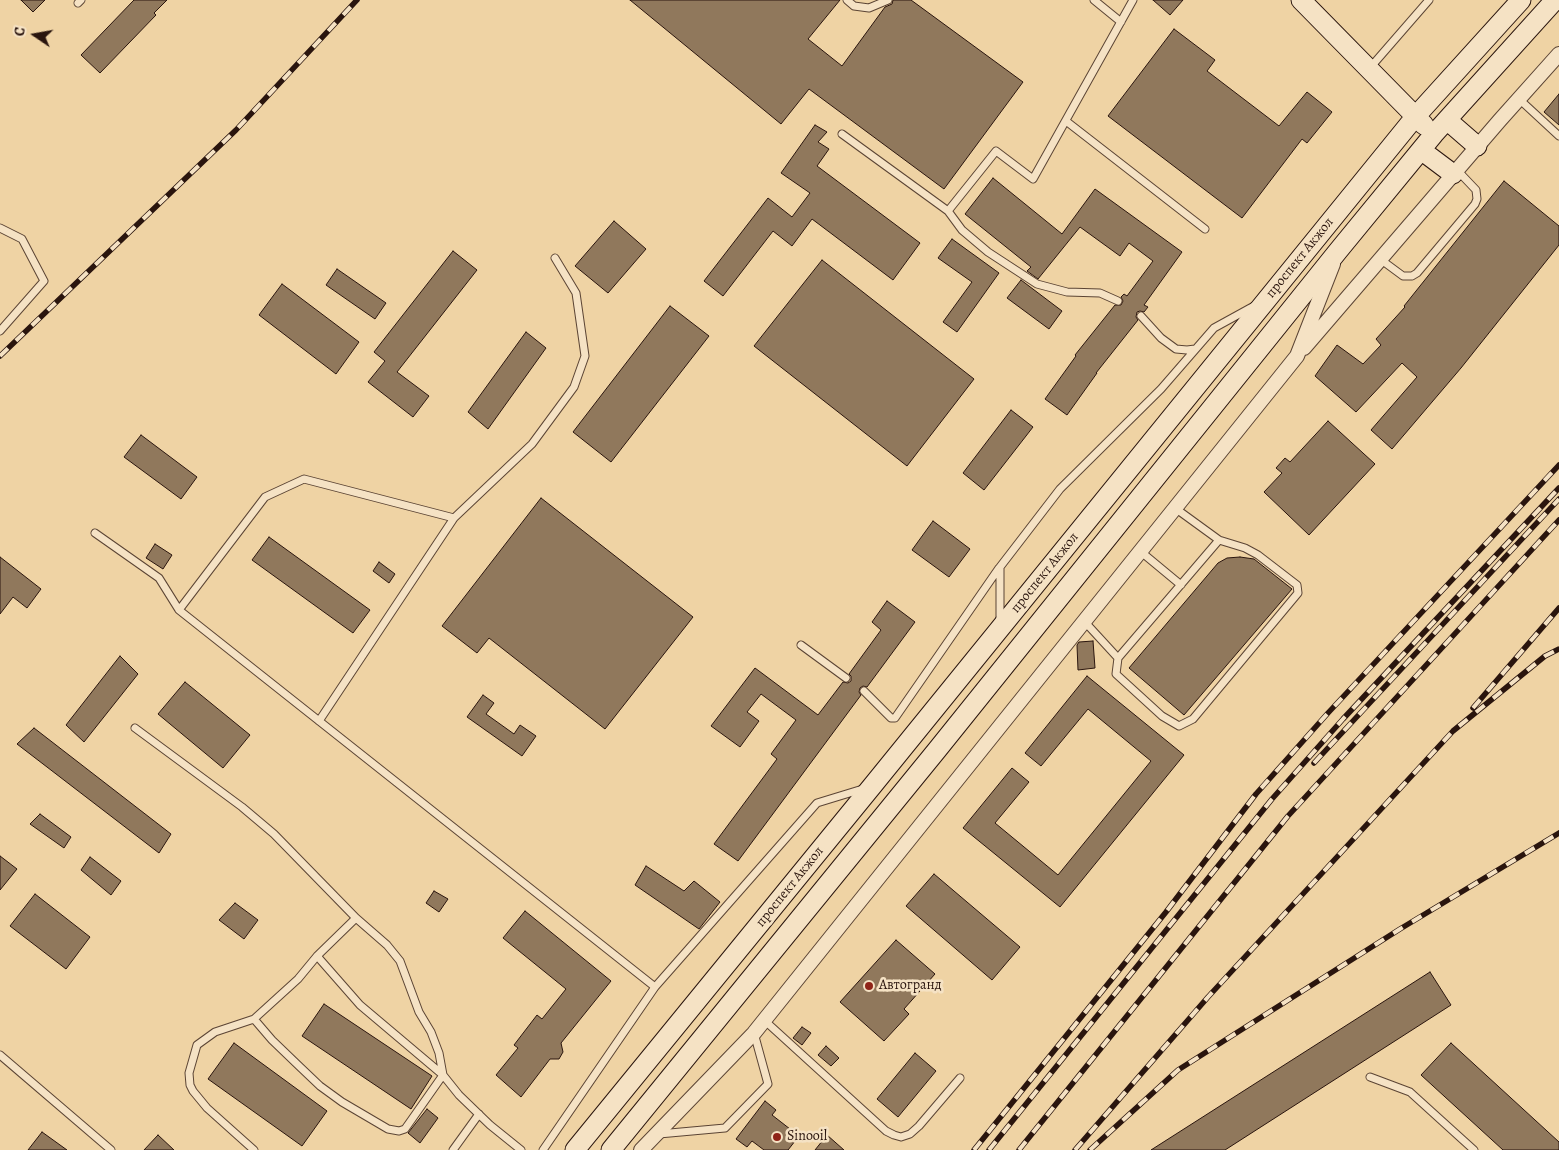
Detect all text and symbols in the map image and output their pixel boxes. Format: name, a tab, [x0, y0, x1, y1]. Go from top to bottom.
north arrow	[10, 10, 60, 60]
text: С	[10, 26, 30, 38]
street label: проспект Акжол	[1262, 214, 1338, 302]
street label: проспект Акжол	[1007, 529, 1083, 617]
street label: проспект Акжол	[752, 843, 828, 931]
place label: Автогранд	[879, 978, 942, 994]
marker: Автогранд	[863, 980, 875, 992]
place label: Sinooil	[787, 1129, 827, 1145]
marker: Sinooil	[771, 1131, 783, 1143]

